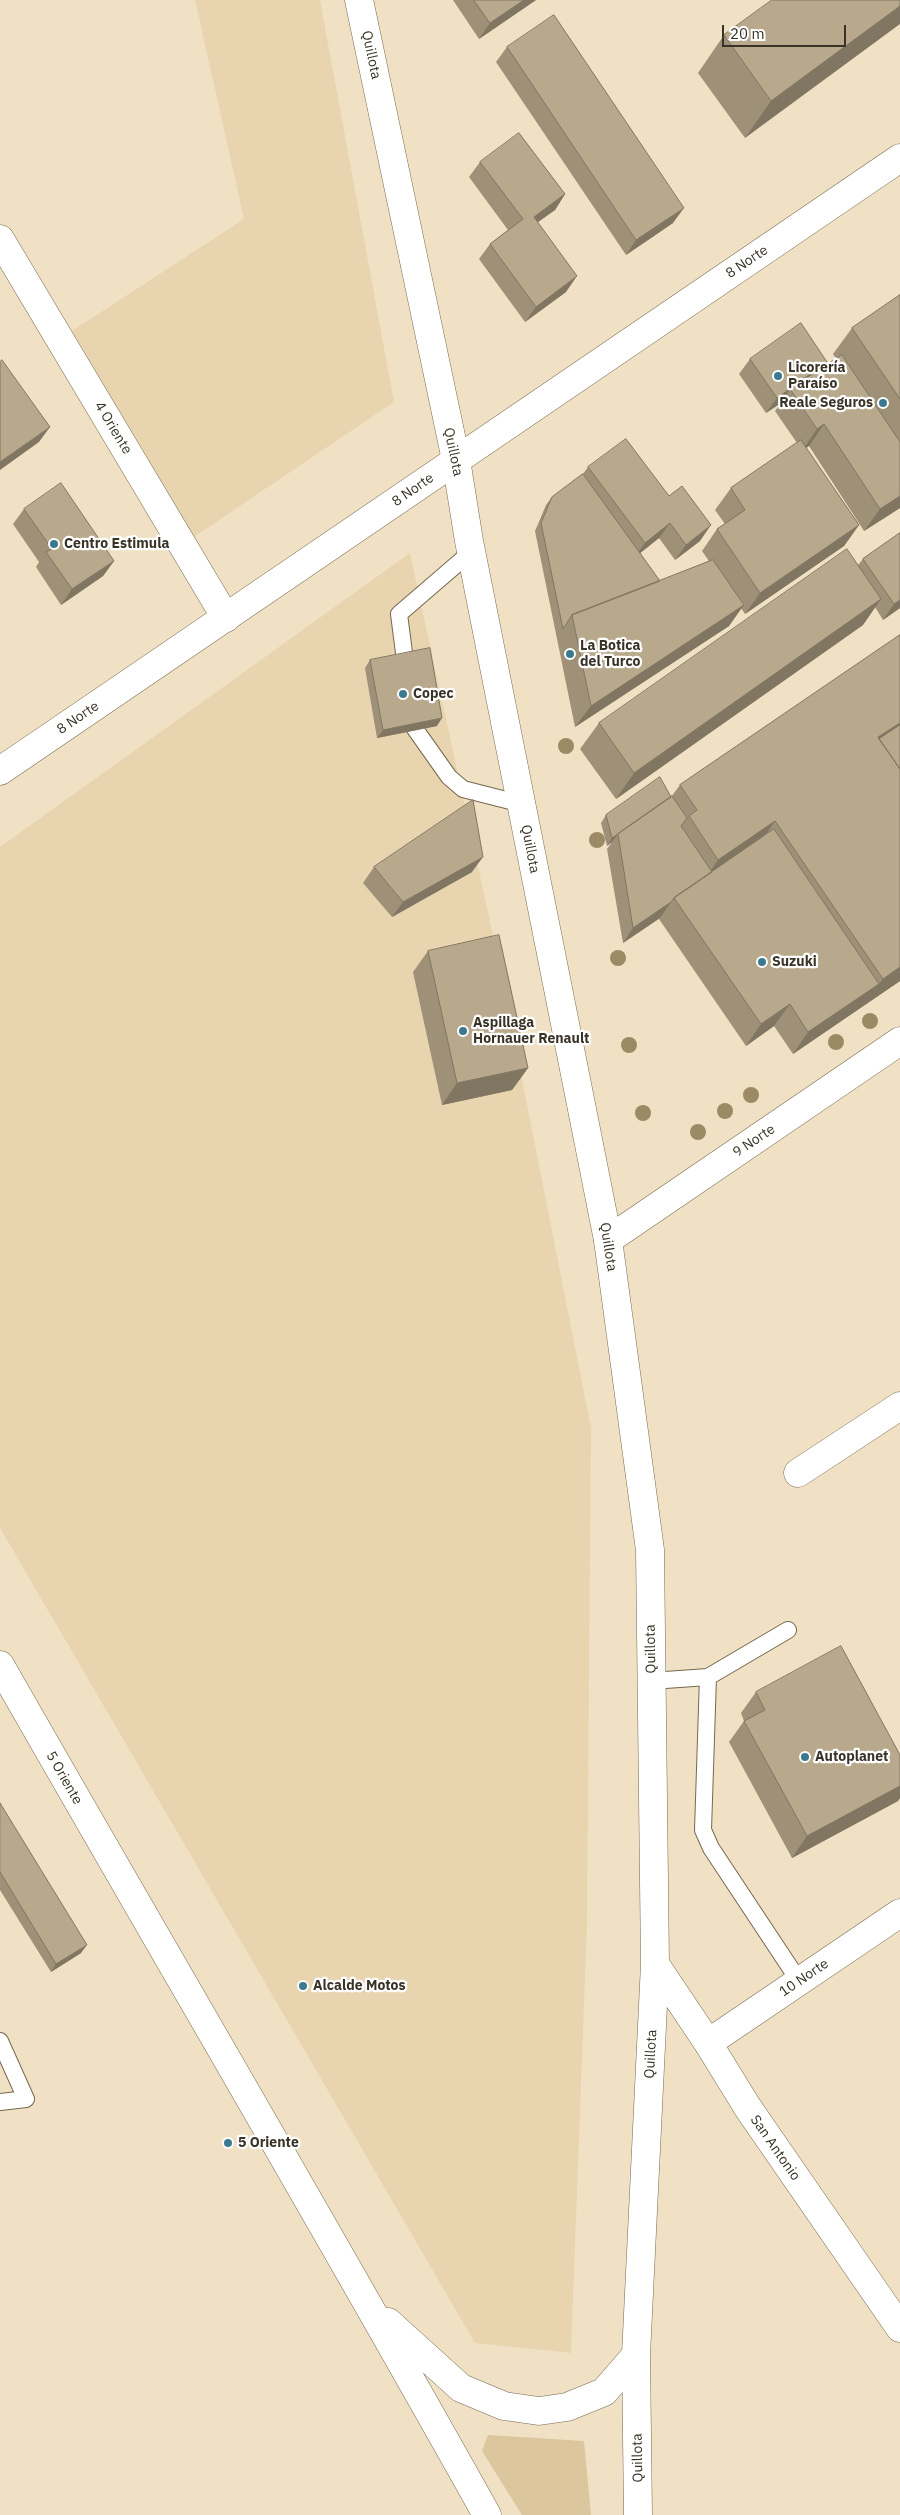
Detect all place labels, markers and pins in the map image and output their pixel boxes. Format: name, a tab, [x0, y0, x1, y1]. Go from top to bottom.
place label: Licorería Paraíso	[788, 360, 846, 392]
marker: Licorería Paraíso	[772, 370, 784, 382]
place label: Reale Seguros	[779, 395, 873, 411]
marker: Reale Seguros	[877, 397, 889, 409]
place label: Centro Estimula	[64, 536, 169, 552]
marker: Centro Estimula	[48, 538, 60, 550]
place label: La Botica del Turco	[580, 638, 640, 670]
marker: La Botica del Turco	[564, 648, 576, 660]
place label: Copec	[413, 686, 454, 702]
marker: Copec	[397, 688, 409, 700]
place label: Suzuki	[772, 954, 817, 970]
marker: Suzuki	[756, 956, 768, 968]
place label: Aspillaga Hornauer Renault	[473, 1015, 589, 1048]
marker: Aspillaga Hornauer Renault	[457, 1025, 469, 1037]
place label: Autoplanet	[815, 1749, 888, 1765]
marker: Autoplanet	[799, 1751, 811, 1763]
place label: Alcalde Motos	[313, 1978, 405, 1994]
marker: Alcalde Motos	[297, 1980, 309, 1992]
place label: 5 Oriente	[238, 2135, 299, 2151]
marker: 5 Oriente	[222, 2137, 234, 2149]

